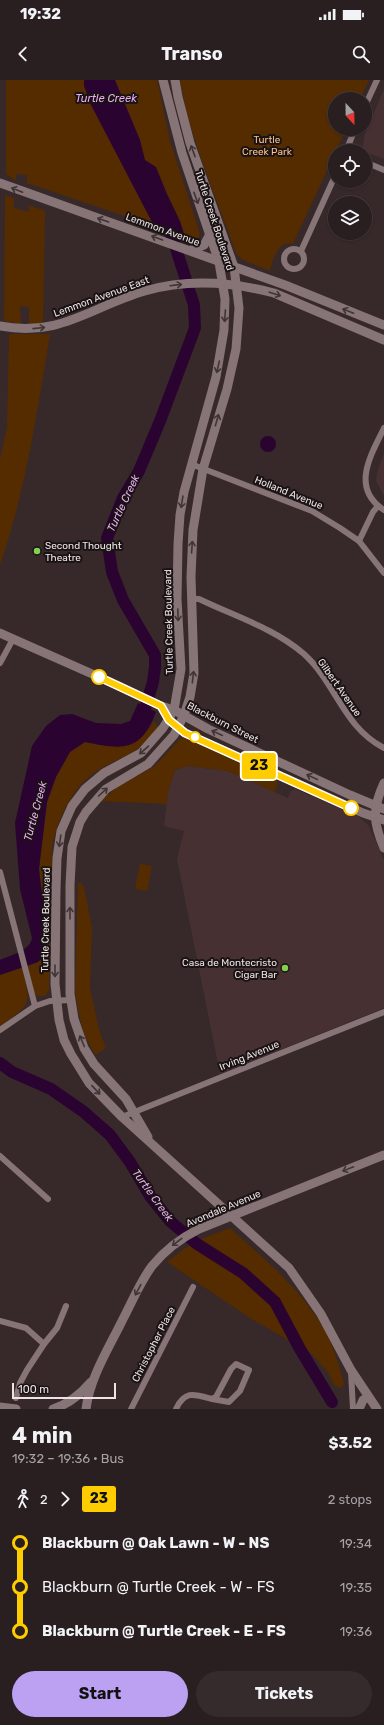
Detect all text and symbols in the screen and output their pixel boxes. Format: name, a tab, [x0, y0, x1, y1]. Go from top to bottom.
text: 19:32	[20, 5, 61, 23]
icon: back	[12, 43, 34, 65]
text: Transo	[161, 43, 223, 65]
icon: search	[350, 43, 372, 65]
water label: Turtle Creek	[75, 92, 137, 105]
north arrow	[328, 92, 372, 136]
map controls	[328, 92, 372, 240]
park label: Turtle Creek Park	[242, 134, 293, 158]
button: locate	[328, 144, 372, 188]
one-way arrow	[189, 145, 197, 157]
street label: Turtle Creek Boulevard	[192, 168, 236, 272]
one-way arrow	[11, 185, 23, 193]
one-way arrow	[193, 192, 200, 205]
button: layers	[328, 196, 372, 240]
street label: Lemmon Avenue	[124, 211, 202, 249]
one-way arrow	[97, 215, 109, 223]
one-way arrow	[151, 234, 164, 241]
street label: Lemmon Avenue East	[52, 274, 151, 320]
one-way arrow	[169, 281, 182, 289]
one-way arrow	[268, 291, 281, 298]
one-way arrow	[342, 306, 354, 314]
one-way arrow	[221, 309, 229, 322]
one-way arrow	[32, 324, 45, 331]
one-way arrow	[214, 361, 222, 374]
one-way arrow	[214, 414, 221, 427]
water label: Turtle Creek	[105, 472, 143, 534]
street label: Holland Avenue	[253, 474, 325, 512]
one-way arrow	[178, 495, 186, 508]
place label: Second Thought Theatre	[45, 540, 122, 564]
one-way arrow	[188, 541, 195, 554]
marker: Second Thought Theatre	[32, 546, 42, 556]
street label: Turtle Creek Boulevard	[162, 569, 176, 675]
one-way arrow	[174, 608, 182, 621]
street label: Gilbert Avenue	[315, 656, 364, 719]
unlabelled marker	[91, 669, 107, 685]
one-way arrow	[189, 671, 197, 684]
street label: Blackburn Street	[185, 700, 260, 746]
one-way arrow	[211, 729, 223, 736]
unlabelled marker	[189, 731, 201, 743]
one-way arrow	[138, 745, 149, 754]
line badge: 23	[241, 753, 277, 779]
text: 23	[250, 757, 268, 774]
one-way arrow	[306, 773, 318, 780]
water label: Turtle Creek	[21, 779, 50, 843]
one-way arrow	[98, 788, 108, 797]
unlabelled marker	[343, 800, 359, 816]
one-way arrow	[56, 834, 64, 847]
street label: Turtle Creek Boulevard	[39, 867, 53, 973]
one-way arrow	[66, 907, 74, 920]
place label: Casa de Montecristo Cigar Bar	[182, 957, 277, 981]
marker: Casa de Montecristo Cigar Bar	[280, 963, 290, 973]
one-way arrow	[51, 964, 59, 977]
one-way arrow	[77, 1036, 85, 1048]
street label: Irving Avenue	[218, 1038, 282, 1073]
one-way arrow	[91, 1085, 100, 1096]
one-way arrow	[342, 1166, 354, 1174]
water label: Turtle Creek	[129, 1167, 176, 1224]
street label: Avondale Avenue	[184, 1188, 263, 1230]
one-way arrow	[171, 1238, 182, 1246]
one-way arrow	[134, 1283, 141, 1295]
street label: Christopher Place	[130, 1304, 178, 1384]
scale bar	[12, 1381, 116, 1400]
text: 100 m	[18, 1383, 49, 1396]
text: 4 min	[12, 1422, 72, 1449]
text: $3.52	[328, 1434, 372, 1452]
text: 19:32 – 19:36 · Bus	[12, 1451, 124, 1466]
icon: walk	[12, 1488, 34, 1510]
icon: forward	[54, 1488, 76, 1510]
text: 23	[90, 1490, 108, 1507]
text: 2	[40, 1492, 48, 1507]
text: 2 stops	[328, 1492, 372, 1507]
text: Blackburn @ Oak Lawn - W - NS	[42, 1534, 269, 1552]
text: 19:34	[340, 1536, 372, 1551]
text: Blackburn @ Turtle Creek - W - FS	[42, 1578, 275, 1596]
text: 19:35	[340, 1580, 372, 1595]
text: Blackburn @ Turtle Creek - E - FS	[42, 1622, 286, 1640]
text: 19:36	[340, 1624, 372, 1639]
button: Start	[12, 1671, 188, 1717]
button: Tickets	[196, 1671, 372, 1717]

